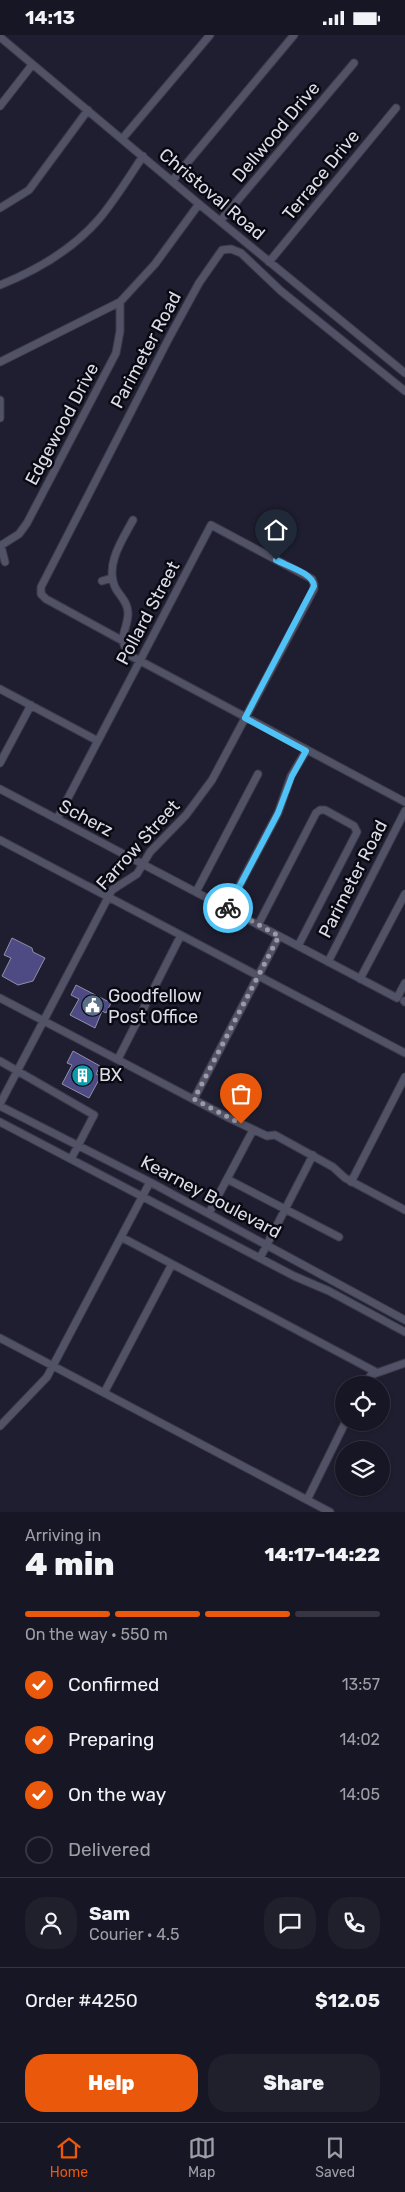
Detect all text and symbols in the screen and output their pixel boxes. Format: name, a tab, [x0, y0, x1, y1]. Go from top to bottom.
text: 14:13	[25, 6, 75, 29]
street label: Dellwood Drive	[228, 77, 324, 187]
street label: Terrace Drive	[278, 125, 364, 225]
street label: Christoval Road	[155, 143, 269, 245]
street label: Parimeter Road	[106, 288, 186, 412]
street label: Edgewood Drive	[21, 359, 103, 489]
pin	[255, 509, 297, 560]
icon: home	[262, 516, 290, 544]
street label: Pollard Street	[111, 557, 185, 669]
street label: Scherz	[55, 795, 117, 841]
street label: Farrow Street	[92, 795, 184, 895]
street label: Parimeter Road	[314, 816, 392, 942]
courier	[203, 883, 253, 933]
icon: bike	[214, 894, 242, 922]
place label: Goodfellow Post Office	[108, 985, 202, 1028]
public building icon: Goodfellow Post Office	[80, 994, 104, 1018]
building icon: BX	[71, 1063, 95, 1087]
place label: BX	[99, 1064, 122, 1086]
pin	[220, 1073, 262, 1124]
icon: bag	[227, 1080, 255, 1108]
street label: Kearney Boulevard	[137, 1151, 285, 1243]
map controls	[335, 1376, 390, 1496]
button: locate	[335, 1376, 390, 1431]
button: layers	[335, 1441, 390, 1496]
text: Arriving in	[25, 1526, 101, 1545]
text: 14:17–14:22	[264, 1543, 380, 1566]
text: 4 min	[25, 1545, 115, 1583]
text: On the way · 550 m	[25, 1625, 168, 1644]
icon: check	[25, 1671, 53, 1699]
text: Confirmed	[68, 1673, 159, 1696]
text: 13:57	[342, 1675, 380, 1694]
icon: check	[25, 1726, 53, 1754]
text: Preparing	[68, 1728, 154, 1751]
text: 14:02	[340, 1730, 380, 1749]
icon: check	[25, 1781, 53, 1809]
text: On the way	[68, 1783, 166, 1806]
text: 14:05	[339, 1785, 380, 1804]
text: Delivered	[68, 1838, 151, 1861]
button: person	[25, 1897, 77, 1949]
button: chat	[264, 1897, 316, 1949]
button: phone	[328, 1897, 380, 1949]
text: Sam	[89, 1902, 130, 1925]
text: Courier · 4.5	[89, 1925, 179, 1944]
text: Order #4250	[25, 1989, 138, 2012]
text: $12.05	[315, 1989, 380, 2012]
button: Help	[25, 2054, 198, 2112]
button: Share	[208, 2054, 380, 2112]
tab: Home	[50, 2134, 88, 2181]
tab: Map	[188, 2134, 216, 2181]
tab: Saved	[315, 2134, 355, 2181]

